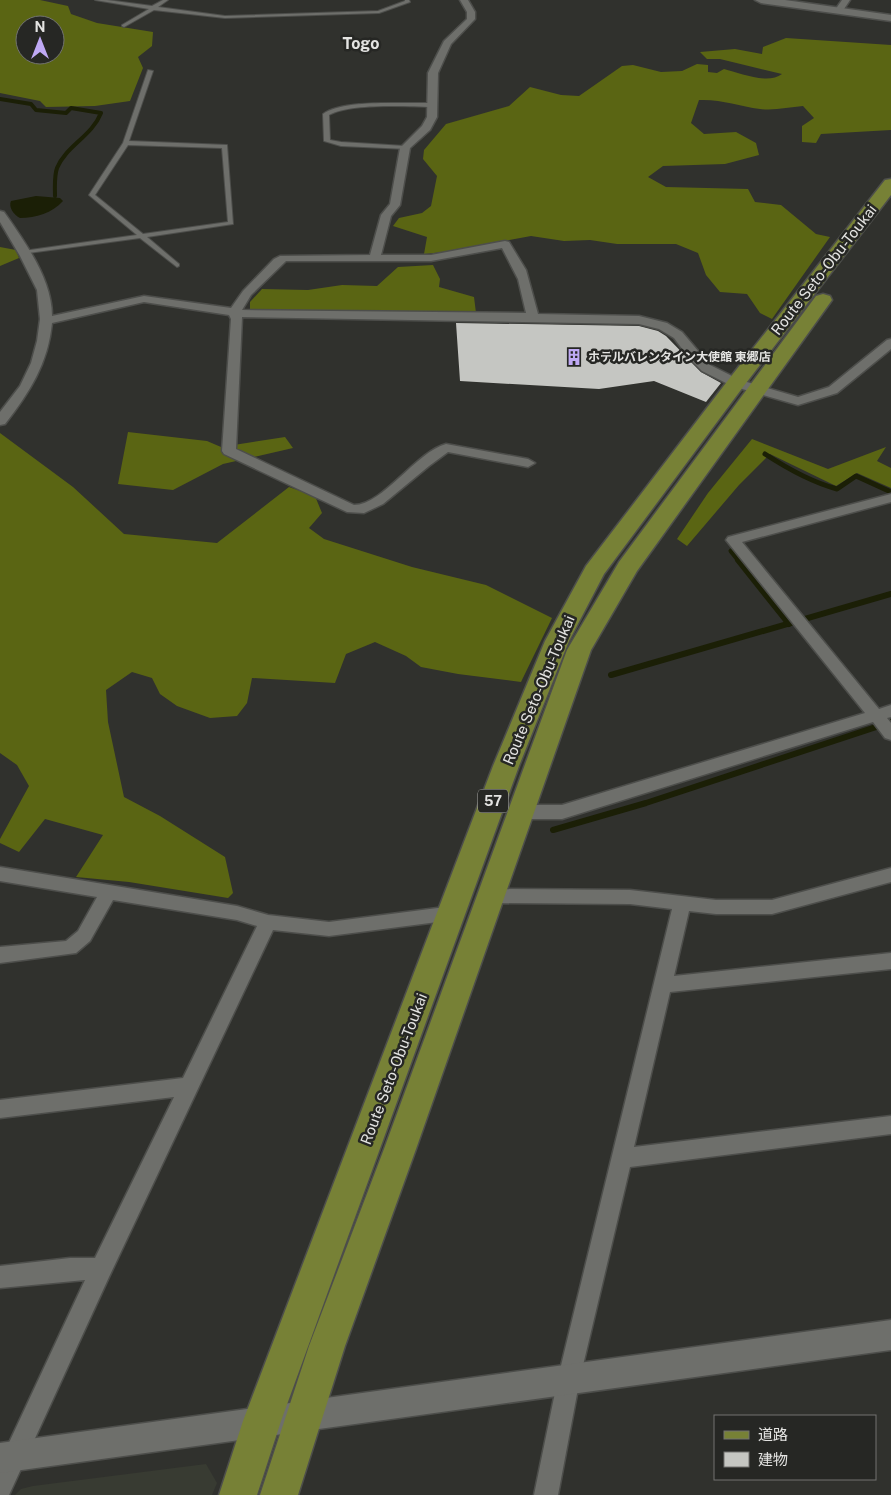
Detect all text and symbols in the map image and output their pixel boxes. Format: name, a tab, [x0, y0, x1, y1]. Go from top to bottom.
north arrow	[15, 15, 65, 65]
text: N	[35, 19, 45, 35]
district label: Togo	[343, 34, 379, 53]
street label: Route Seto-Obu-Toukai	[768, 201, 880, 338]
building icon: ホテルバレンタイン大使館 東郷店	[564, 347, 584, 367]
place label: ホテルバレンタイン大使館 東郷店	[588, 350, 771, 364]
street label: Route Seto-Obu-Toukai	[499, 613, 578, 767]
road number: 57	[478, 789, 508, 812]
street label: Route Seto-Obu-Toukai	[357, 991, 430, 1147]
legend	[714, 1415, 876, 1480]
text: 道路	[758, 1426, 788, 1443]
text: 建物	[758, 1451, 788, 1468]

